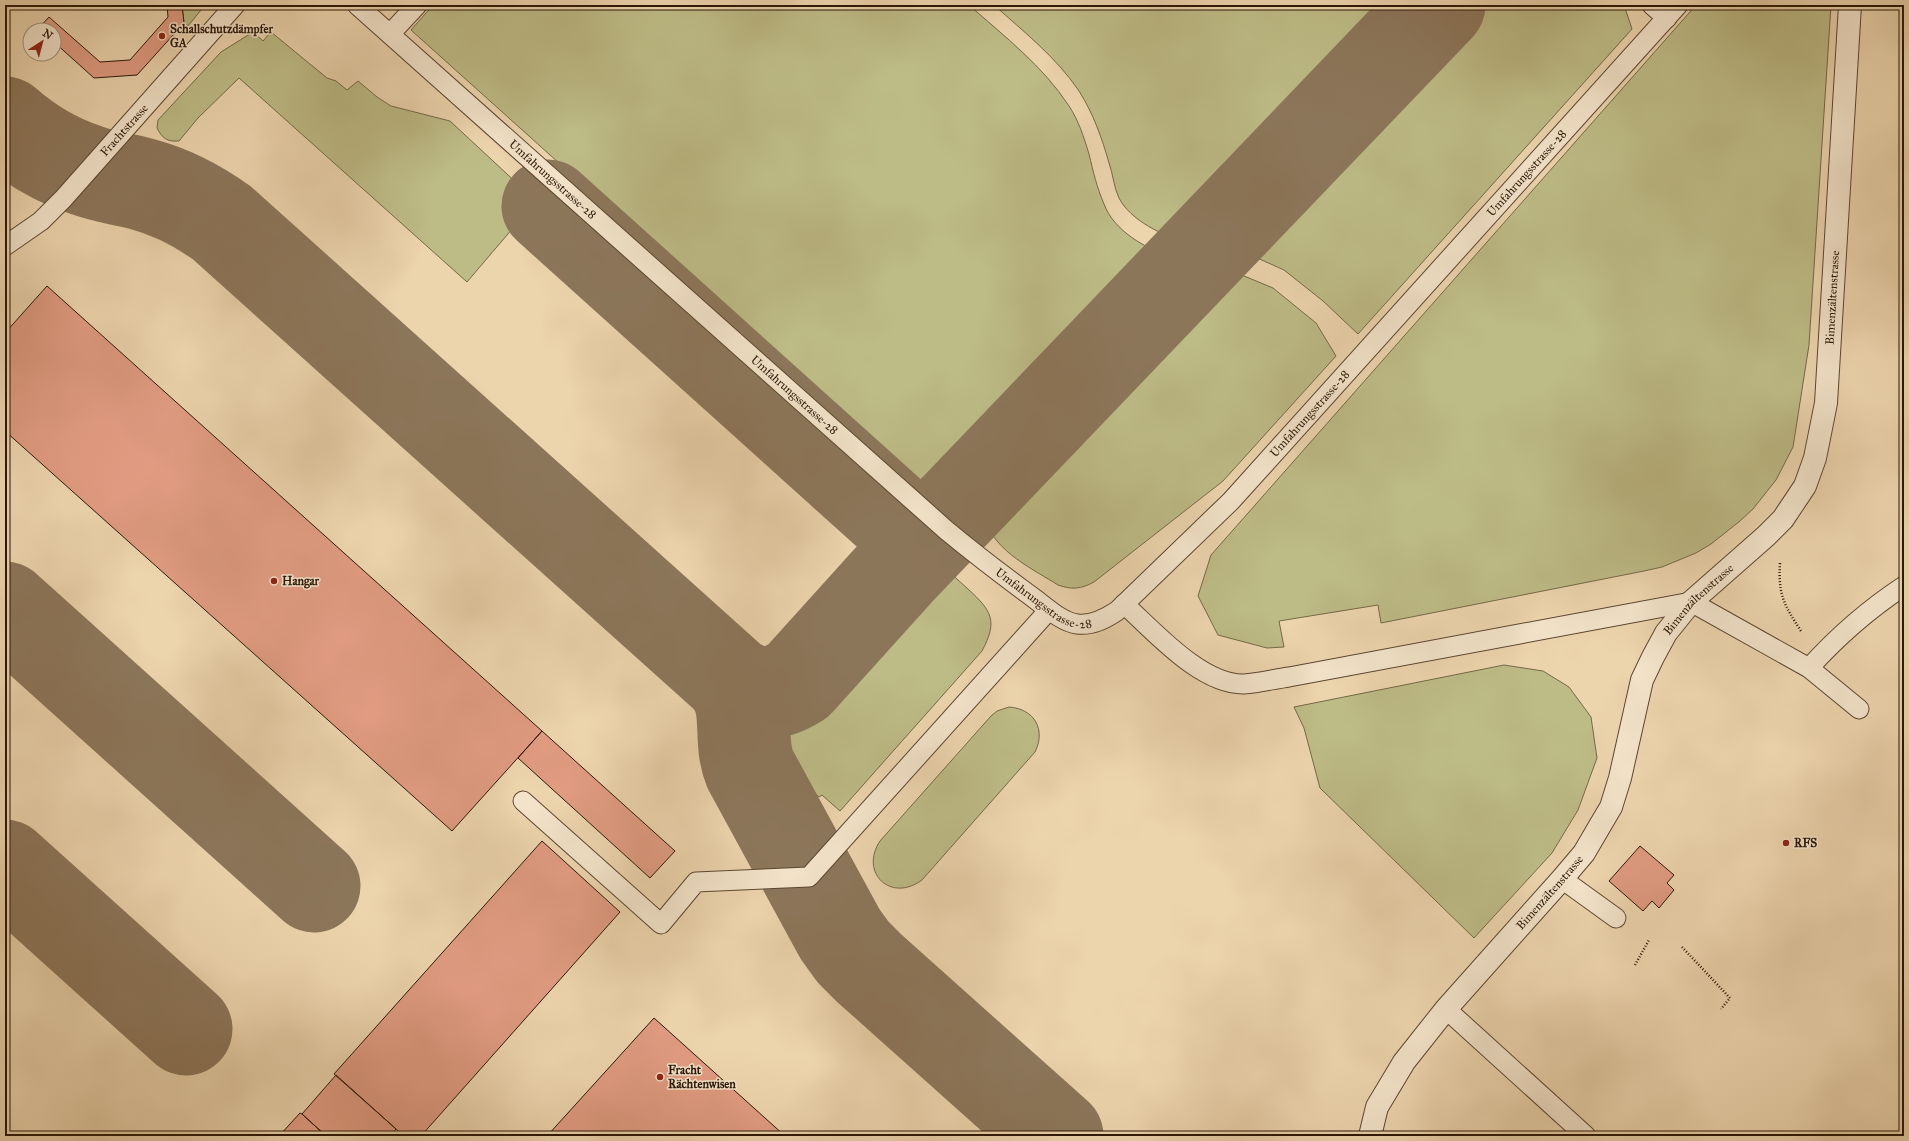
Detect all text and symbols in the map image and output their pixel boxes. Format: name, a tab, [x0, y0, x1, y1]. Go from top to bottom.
north arrow	[22, 22, 62, 62]
place label: Schallschutzdämpfer GA	[170, 22, 273, 50]
text: N	[40, 26, 56, 43]
marker: Schallschutzdämpfer GA	[157, 31, 167, 41]
street label: Frachtstrasse	[97, 101, 151, 159]
street label: Umfahrungsstrasse-28	[1484, 127, 1569, 219]
street label: Umfahrungsstrasse-28	[506, 137, 599, 222]
street label: Bimenzältenstrasse	[1823, 250, 1842, 345]
street label: Umfahrungsstrasse-28	[748, 352, 841, 437]
street label: Umfahrungsstrasse-28	[1267, 367, 1352, 460]
street label: Bimenzältenstrasse	[1660, 561, 1736, 638]
street label: Umfahrungsstrasse-28	[993, 565, 1093, 631]
place label: Hangar	[282, 574, 320, 589]
marker: Hangar	[269, 576, 279, 586]
place label: RFS	[1794, 836, 1817, 850]
marker: RFS	[1781, 838, 1791, 848]
street label: Bimenzältenstrasse	[1513, 852, 1586, 932]
place label: Fracht Rächtenwisen	[668, 1063, 736, 1091]
marker: Fracht Rächtenwisen	[655, 1072, 665, 1082]

